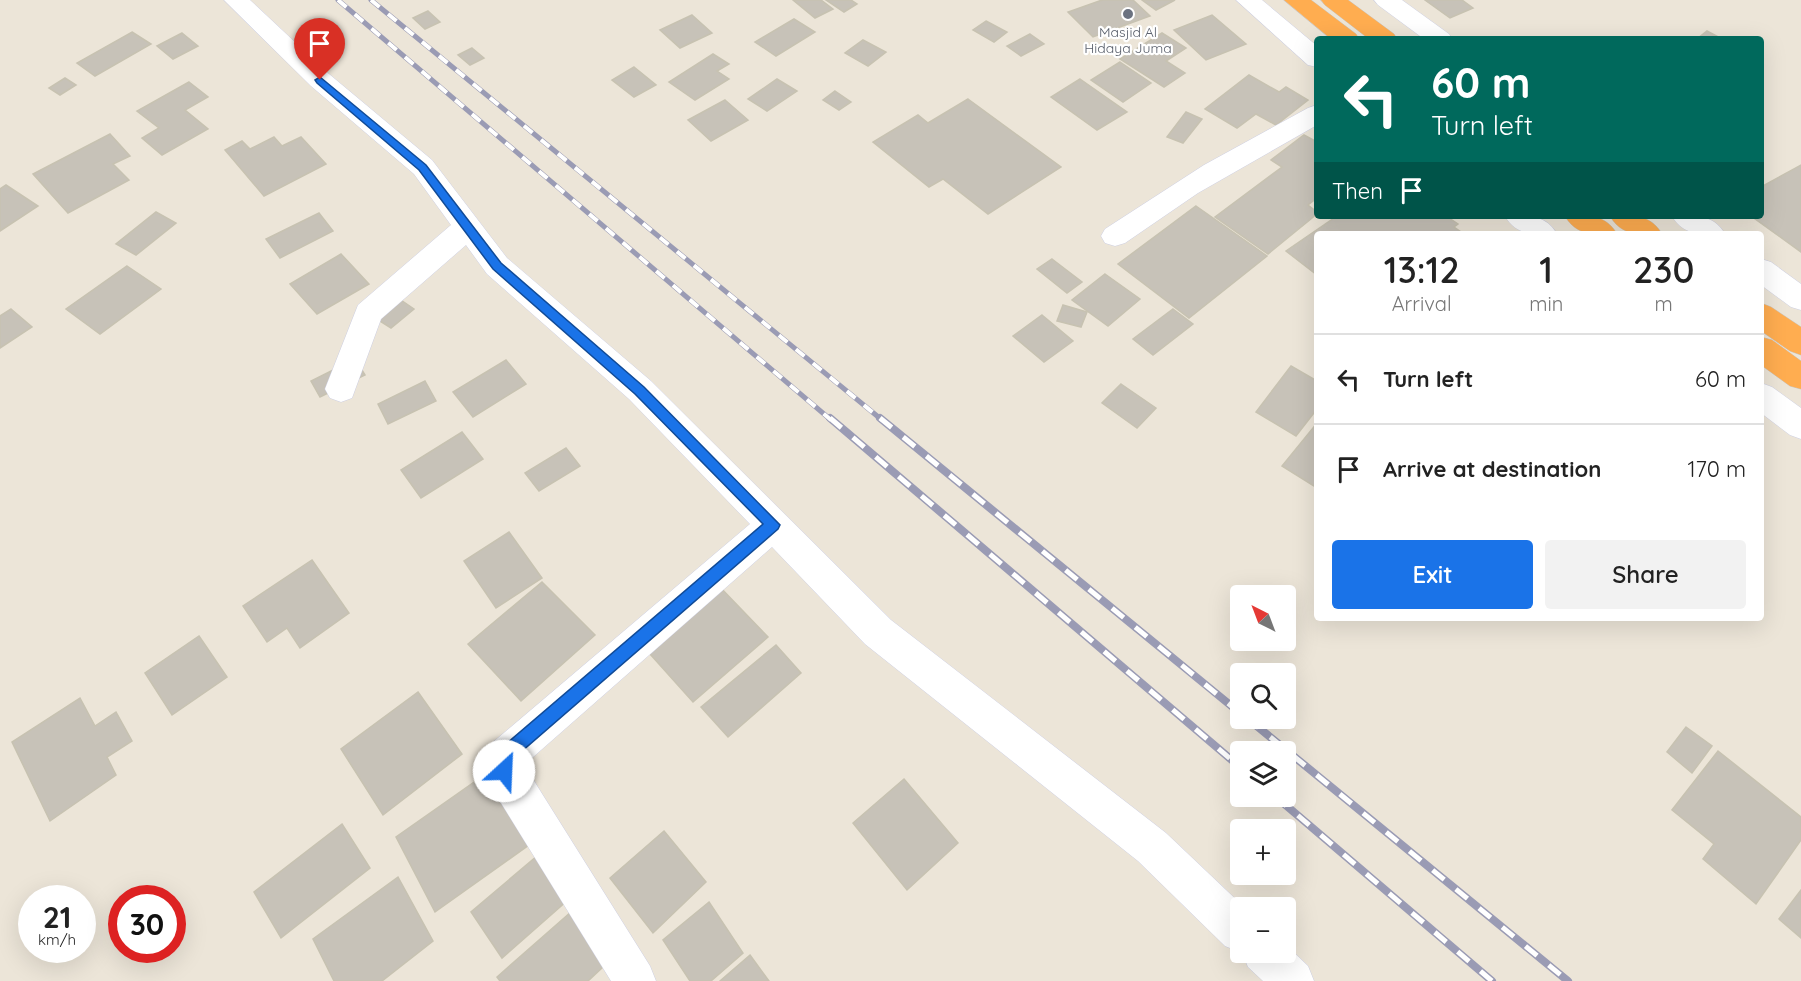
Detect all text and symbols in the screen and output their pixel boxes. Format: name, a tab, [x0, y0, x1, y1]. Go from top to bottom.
marker: Masjid Al Hidaya Juma	[1121, 7, 1135, 21]
pin	[294, 18, 345, 80]
place label: Masjid Al Hidaya Juma	[1084, 23, 1172, 57]
icon: arrive	[303, 27, 336, 60]
text: 60 m	[1431, 56, 1531, 109]
icon: left	[1332, 60, 1410, 138]
text: Turn left	[1431, 108, 1533, 142]
icon: arrive	[1395, 174, 1428, 207]
text: Then	[1332, 177, 1383, 205]
text: 13:12	[1384, 247, 1460, 292]
text: 1	[1539, 247, 1553, 292]
text: 230	[1633, 247, 1694, 292]
text: Arrival	[1392, 291, 1452, 316]
text: min	[1529, 291, 1563, 316]
text: m	[1654, 291, 1673, 316]
icon: left	[1332, 363, 1365, 396]
text: Turn left	[1383, 365, 1473, 393]
text: 60 m	[1695, 365, 1746, 393]
icon: arrive	[1332, 453, 1365, 486]
text: Arrive at destination	[1383, 455, 1601, 483]
text: 170 m	[1687, 455, 1746, 483]
button: Exit	[1332, 540, 1533, 609]
button: Share	[1545, 540, 1746, 609]
north arrow	[1230, 585, 1296, 651]
map controls	[1230, 585, 1296, 963]
button: search	[1230, 663, 1296, 729]
position arrow	[472, 739, 536, 803]
button: layers	[1230, 741, 1296, 807]
button: +	[1230, 819, 1296, 885]
speed limit sign: 30	[108, 885, 186, 963]
button: −	[1230, 897, 1296, 963]
text: 21	[43, 898, 71, 936]
text: km/h	[38, 930, 76, 949]

